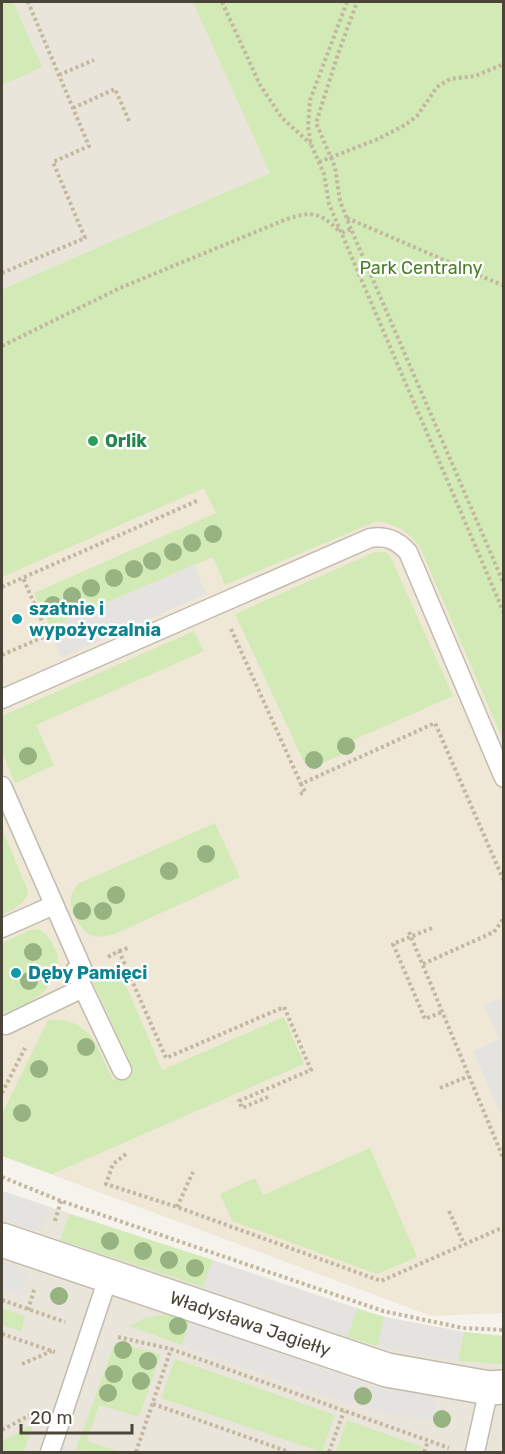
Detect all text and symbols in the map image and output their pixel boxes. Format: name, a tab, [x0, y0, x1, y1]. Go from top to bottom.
park label: Park Centralny	[359, 257, 483, 279]
place label: Orlik	[105, 430, 147, 452]
marker: Orlik	[86, 434, 100, 448]
place label: szatnie i wypożyczalnia	[29, 598, 161, 641]
marker: szatnie i wypożyczalnia	[10, 612, 24, 626]
place label: Dęby Pamięci	[28, 962, 147, 984]
marker: Dęby Pamięci	[9, 966, 23, 980]
street label: Władysława Jagiełły	[167, 1286, 334, 1361]
scale bar	[21, 1397, 132, 1435]
text: 20 m	[30, 1407, 72, 1429]

